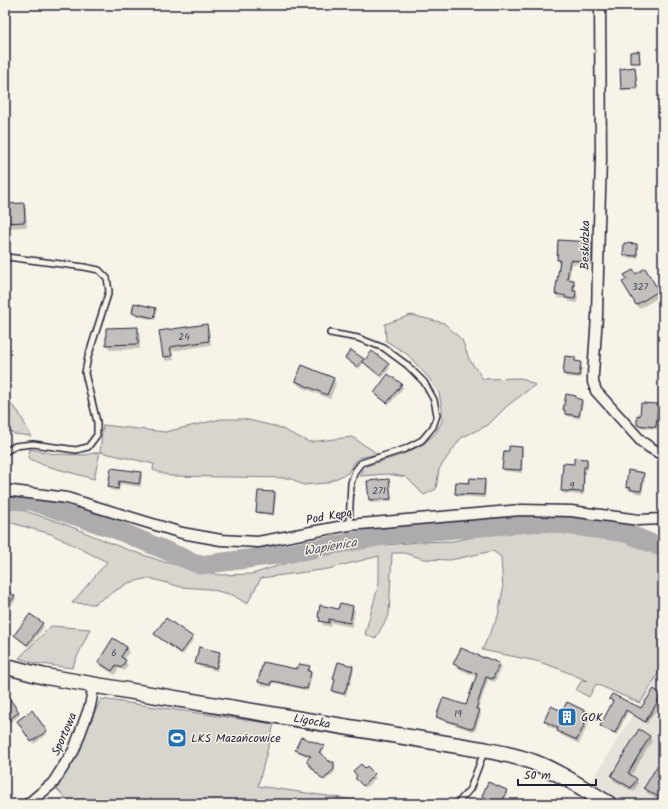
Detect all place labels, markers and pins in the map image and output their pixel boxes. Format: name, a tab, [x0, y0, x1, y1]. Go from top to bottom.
building icon: GOK	[556, 706, 578, 728]
place label: GOK	[581, 708, 604, 727]
sports icon: LKS Mazańcowice	[166, 727, 188, 749]
place label: LKS Mazańcowice	[191, 729, 281, 748]

